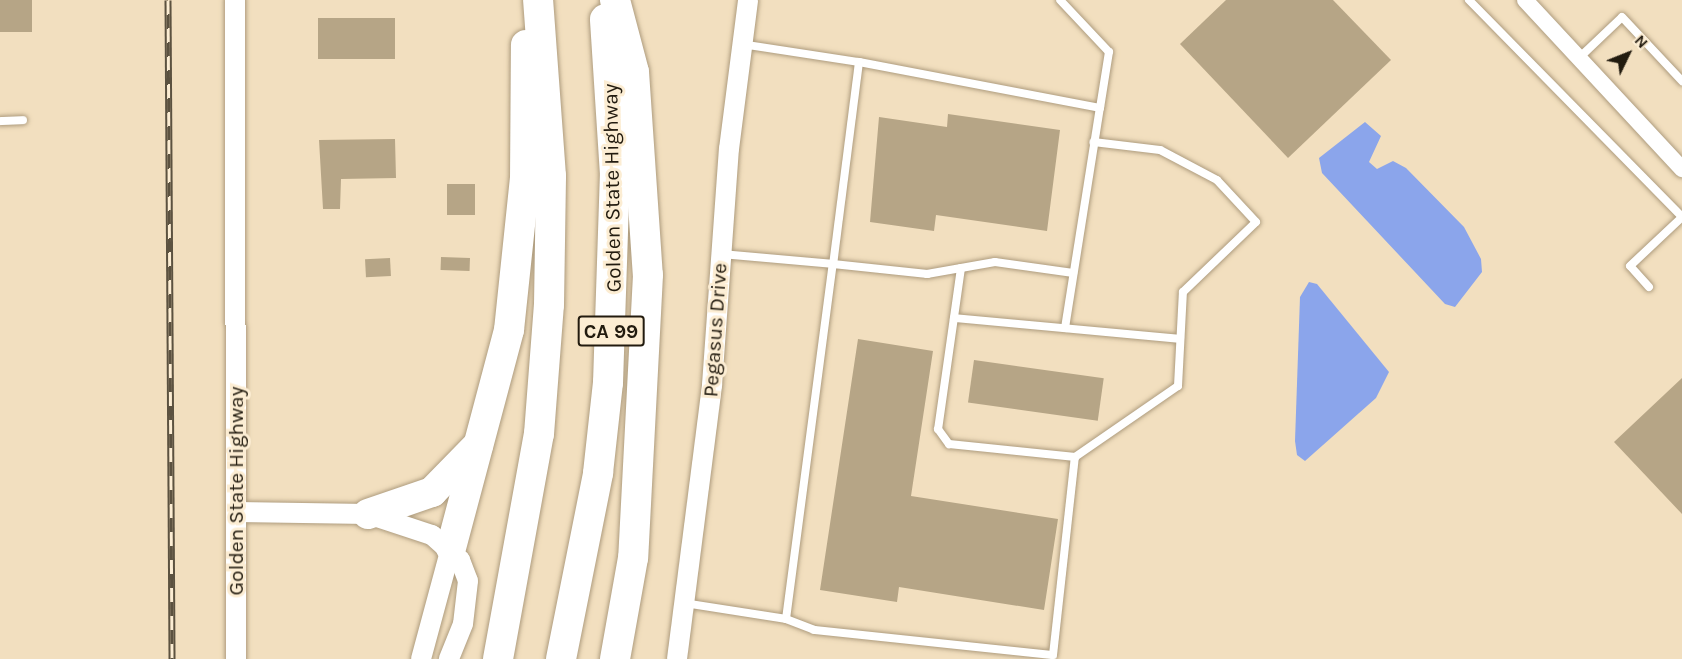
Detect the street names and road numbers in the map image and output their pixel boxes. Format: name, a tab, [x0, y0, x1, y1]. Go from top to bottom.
street label: Golden State Highway	[598, 83, 626, 293]
street label: Pegasus Drive	[698, 262, 732, 398]
road number: CA 99	[576, 314, 646, 348]
street label: Golden State Highway	[223, 387, 249, 595]

